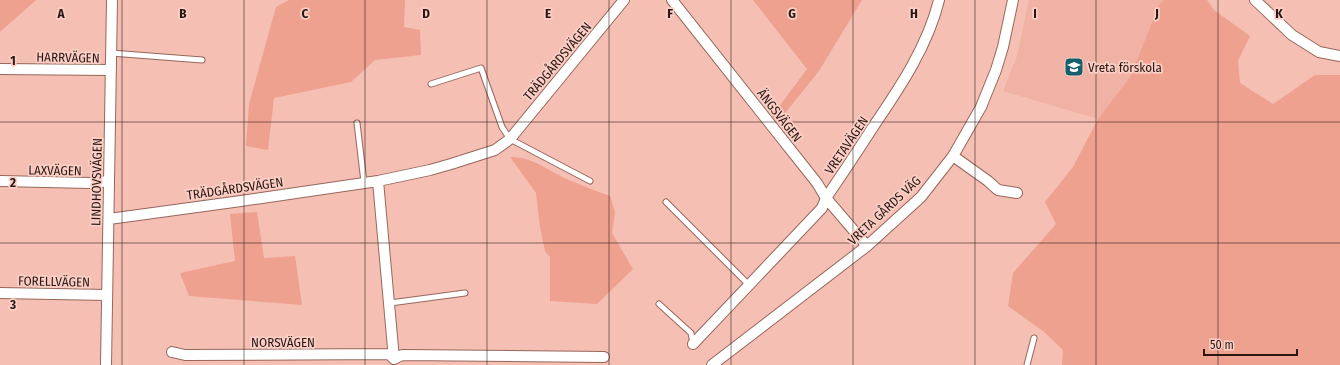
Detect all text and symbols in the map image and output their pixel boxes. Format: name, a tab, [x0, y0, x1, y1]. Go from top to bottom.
text: A	[56, 6, 65, 21]
text: B	[179, 6, 187, 21]
text: C	[302, 6, 309, 21]
text: D	[422, 6, 430, 21]
text: E	[545, 6, 551, 21]
text: F	[667, 6, 673, 21]
text: G	[788, 6, 796, 21]
text: H	[910, 6, 918, 21]
text: I	[1033, 6, 1037, 21]
text: J	[1154, 6, 1159, 21]
text: K	[1275, 6, 1283, 21]
street label: TRÄDGÅRDSVÄGEN	[520, 19, 594, 103]
street label: HARRVÄGEN	[36, 49, 100, 66]
text: 1	[10, 53, 16, 68]
school or university icon: Vreta förskola	[1063, 56, 1085, 78]
place label: Vreta förskola	[1088, 60, 1162, 75]
street label: ÄNGSVÄGEN	[754, 86, 805, 145]
street label: VRETAVÄGEN	[822, 114, 871, 177]
street label: LINDHOVSVÄGEN	[88, 138, 105, 226]
street label: LAXVÄGEN	[28, 163, 82, 178]
street label: VRETA GÅRDS VÄG	[844, 172, 924, 248]
street label: TRÄDGÅRDSVÄGEN	[186, 173, 284, 203]
text: 2	[9, 175, 16, 190]
street label: FORELLVÄGEN	[18, 273, 90, 290]
text: 3	[9, 297, 16, 312]
scale bar	[1204, 331, 1297, 357]
street label: NORSVÄGEN	[251, 335, 315, 350]
text: 50 m	[1210, 338, 1234, 352]

